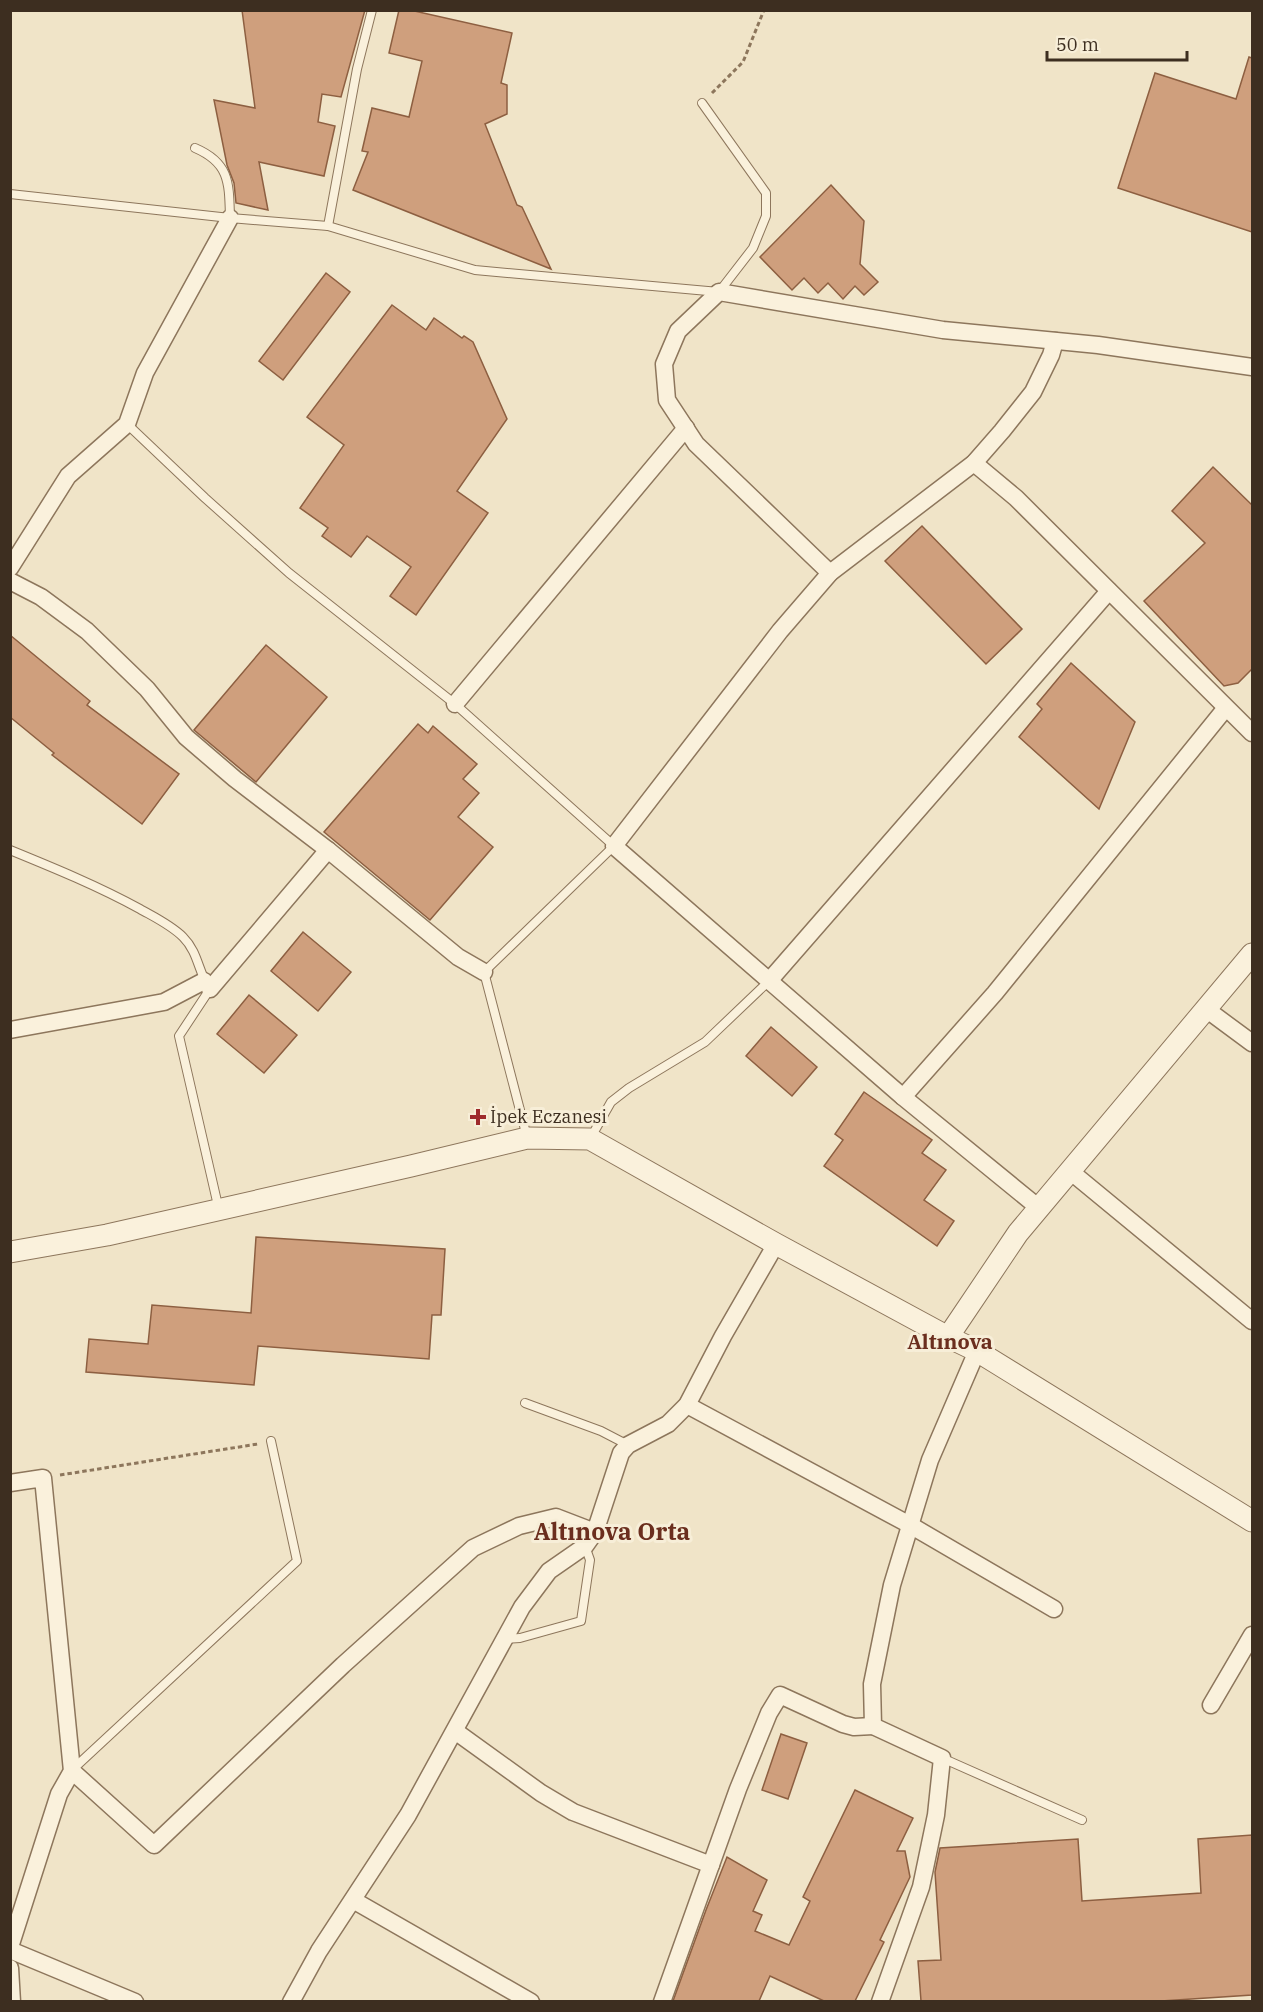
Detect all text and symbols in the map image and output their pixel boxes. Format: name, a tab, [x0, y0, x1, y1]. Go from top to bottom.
scale bar	[1047, 24, 1186, 62]
text: 50 m	[1056, 33, 1099, 56]
place label: İpek Eczanesi	[490, 1105, 607, 1128]
marker: İpek Eczanesi	[471, 1110, 485, 1124]
district label: Altınova	[907, 1327, 993, 1355]
district label: Altınova Orta	[534, 1515, 691, 1547]

